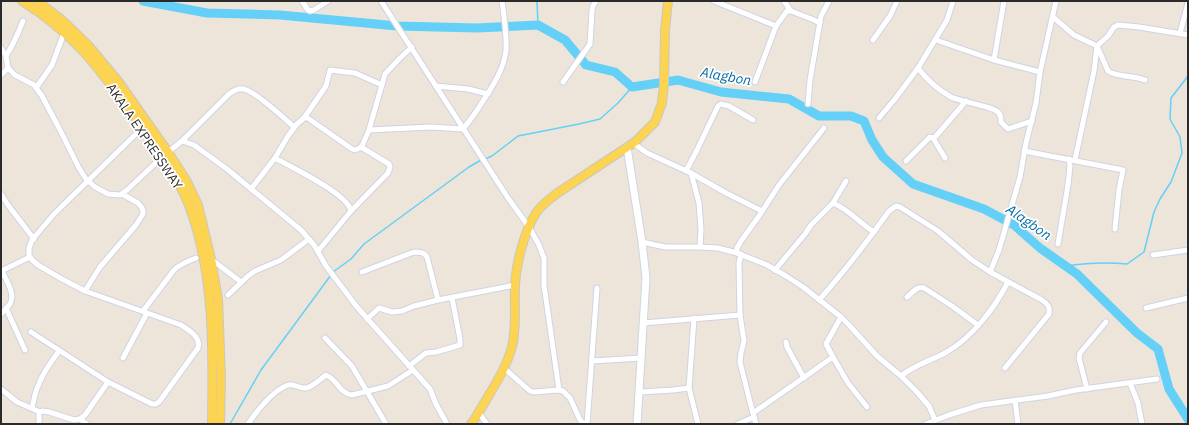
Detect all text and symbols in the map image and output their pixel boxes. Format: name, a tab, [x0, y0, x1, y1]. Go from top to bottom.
water label: Alagbon	[698, 63, 753, 89]
street label: AKALA EXPRESSWAY	[103, 80, 187, 193]
water label: Alagbon	[1002, 199, 1055, 244]

